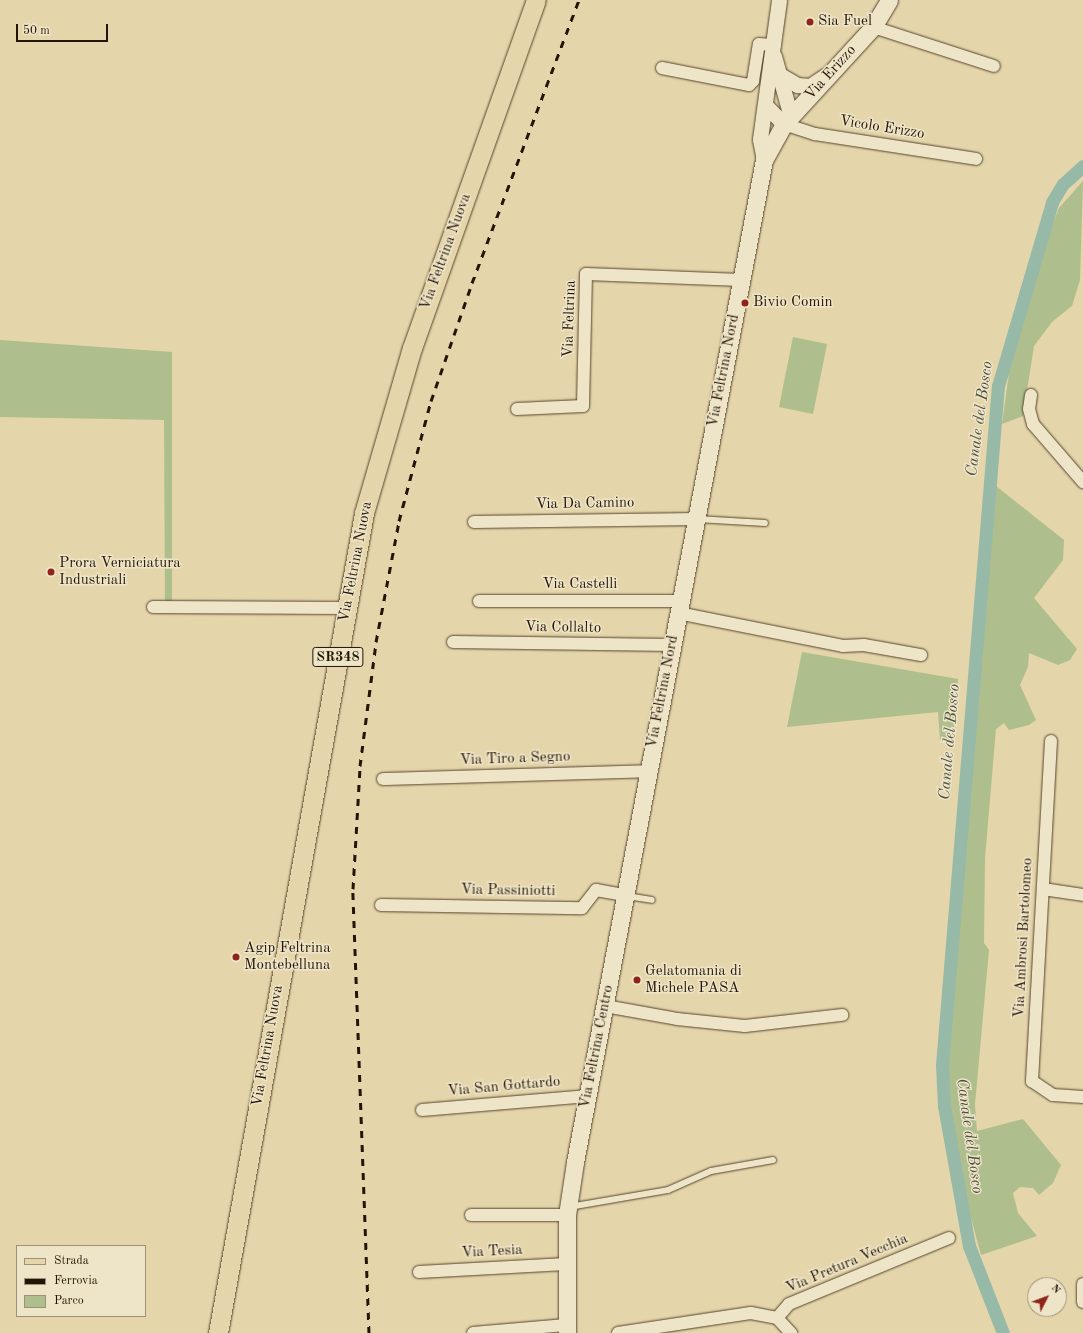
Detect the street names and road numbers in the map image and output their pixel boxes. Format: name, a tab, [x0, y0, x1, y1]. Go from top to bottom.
street label: Via Erizzo	[802, 42, 860, 104]
street label: Vicolo Erizzo	[838, 112, 926, 144]
street label: Via Feltrina Nuova	[417, 191, 475, 313]
street label: Via Feltrina	[560, 280, 580, 358]
street label: Via Feltrina Nord	[704, 313, 744, 429]
street label: Via Da Camino	[535, 494, 635, 514]
street label: Via Feltrina Nuova	[335, 500, 377, 624]
street label: Via Castelli	[543, 576, 617, 594]
street label: Via Collalto	[525, 618, 601, 638]
street label: Via Feltrina Nord	[643, 634, 683, 750]
road number: SR348	[312, 645, 364, 669]
street label: Via Tiro a Segno	[459, 748, 571, 770]
street label: Via Ambrosi Bartolomeo	[1011, 857, 1037, 1019]
street label: Via Passiniotti	[460, 881, 556, 901]
street label: Via Feltrina Nuova	[248, 984, 288, 1108]
street label: Via Feltrina Centro	[576, 984, 618, 1110]
street label: Via San Gottardo	[447, 1073, 561, 1101]
street label: Via Pretura Vecchia	[783, 1230, 911, 1298]
street label: Via Tesia	[461, 1241, 523, 1263]

